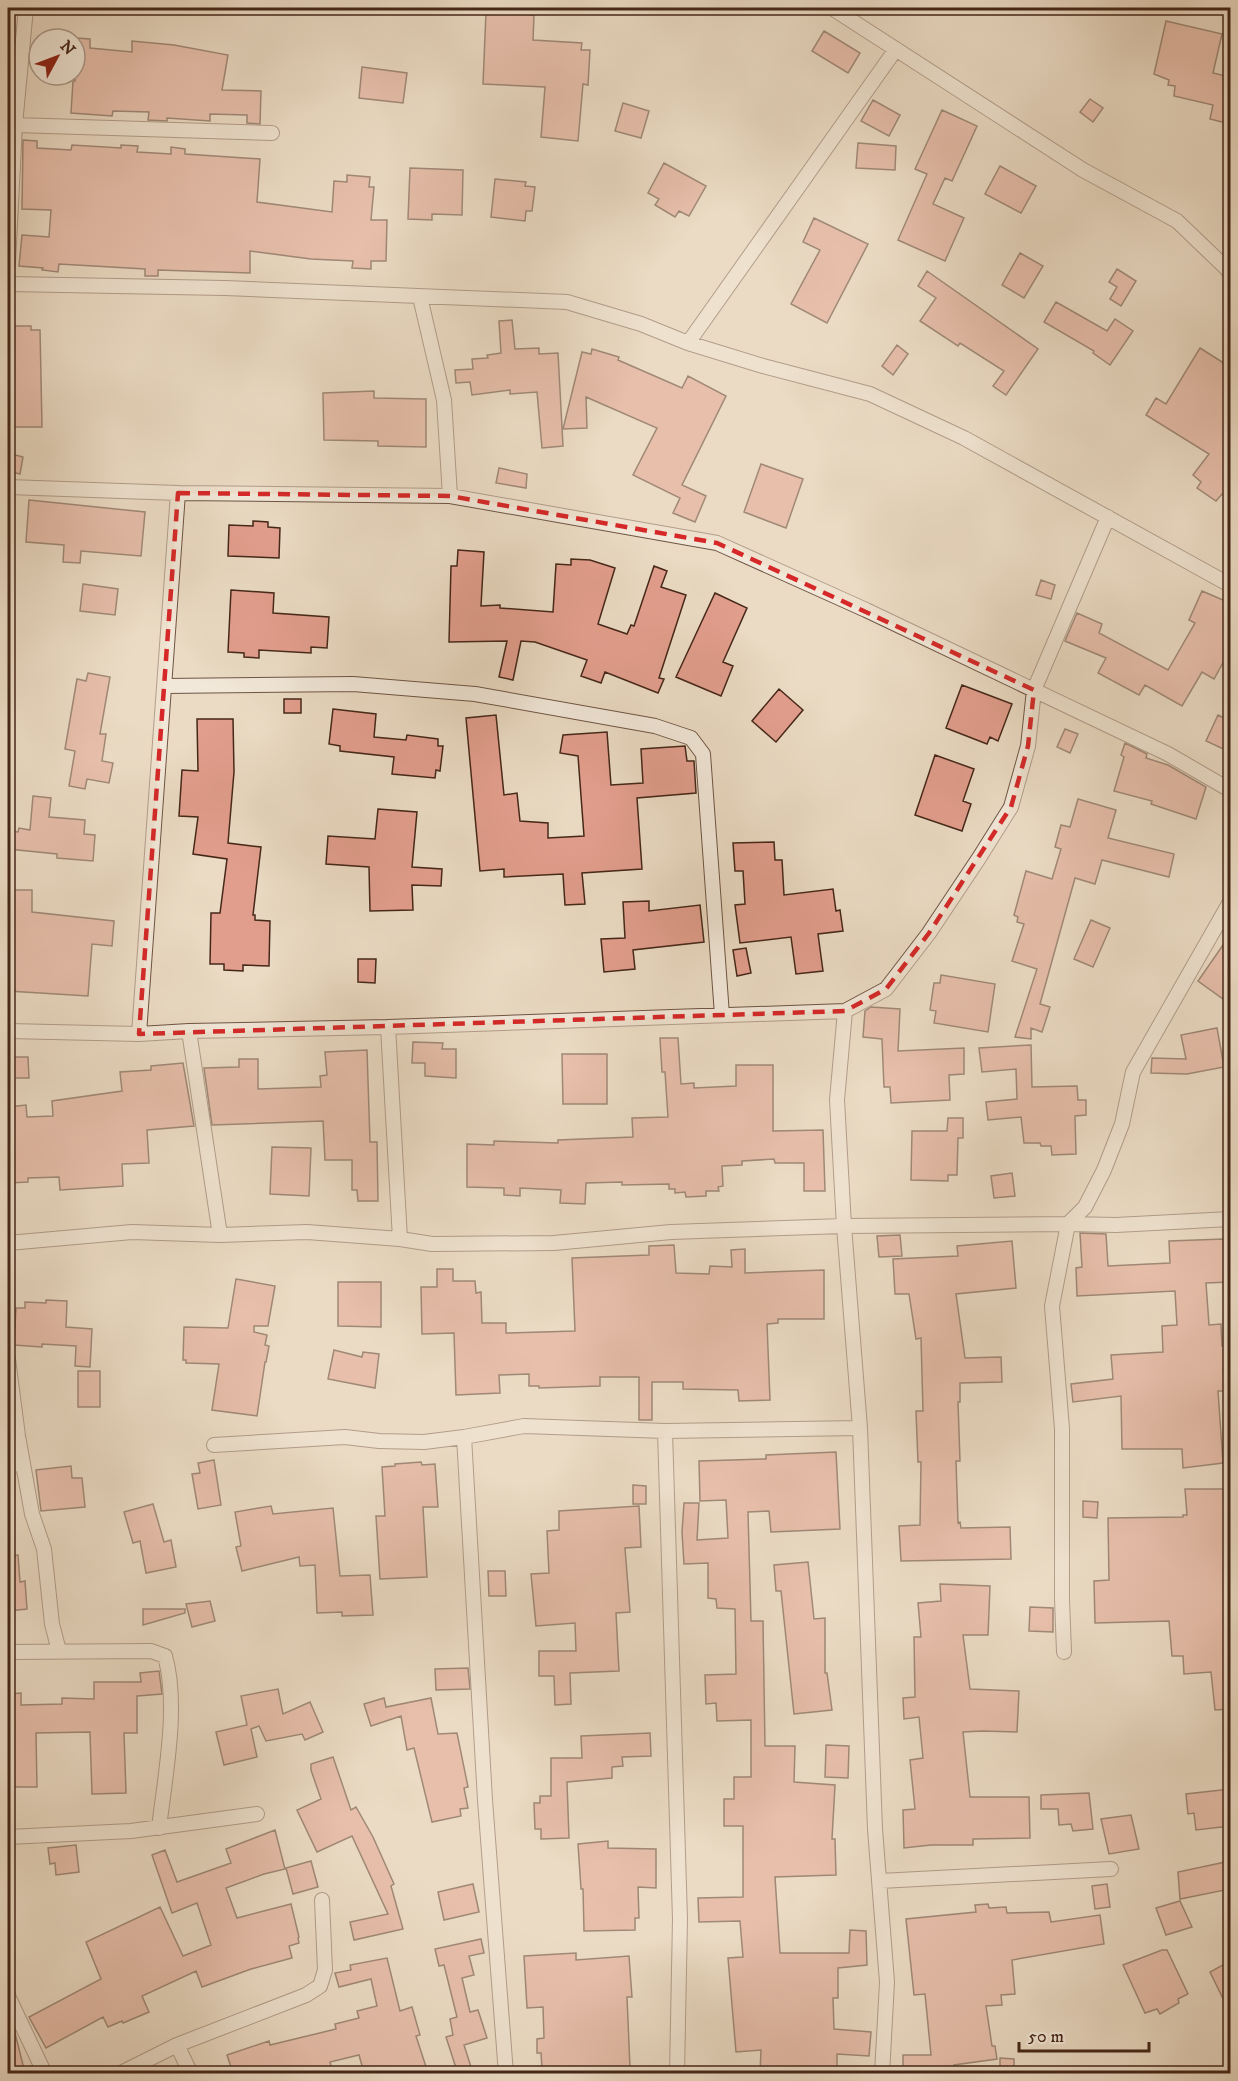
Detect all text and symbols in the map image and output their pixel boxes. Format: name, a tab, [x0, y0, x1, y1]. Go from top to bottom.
north arrow	[27, 27, 87, 87]
text: N	[56, 36, 79, 59]
scale bar	[1019, 2015, 1150, 2053]
text: 50 m	[1028, 2026, 1064, 2048]

